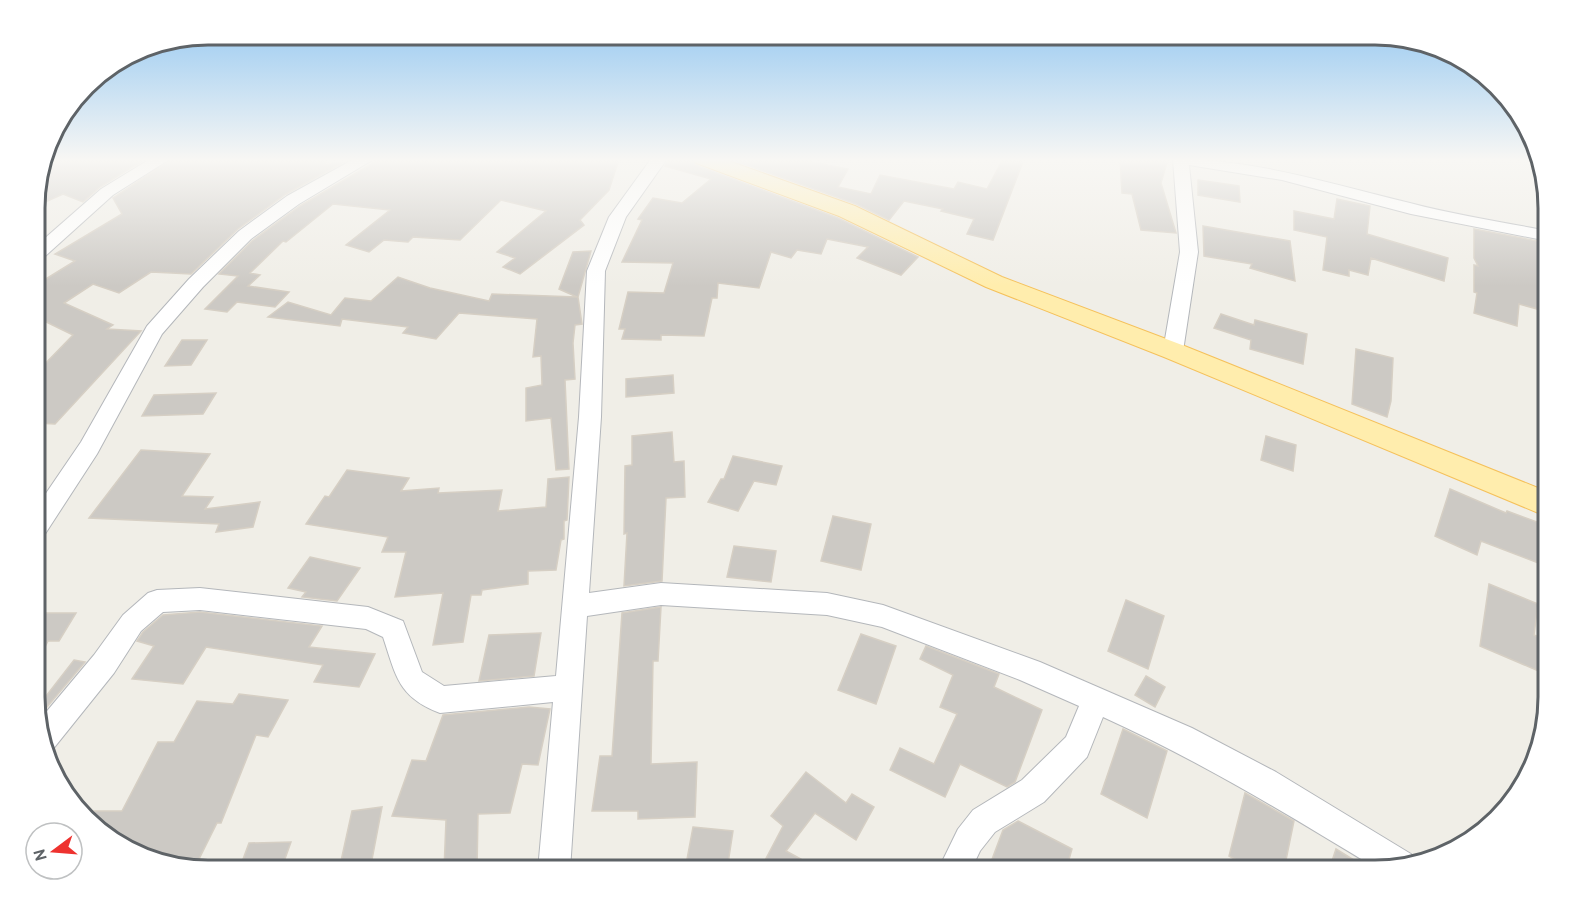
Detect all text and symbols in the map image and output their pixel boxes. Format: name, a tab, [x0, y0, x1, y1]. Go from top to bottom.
north arrow	[24, 821, 84, 881]
text: N	[30, 846, 53, 863]

